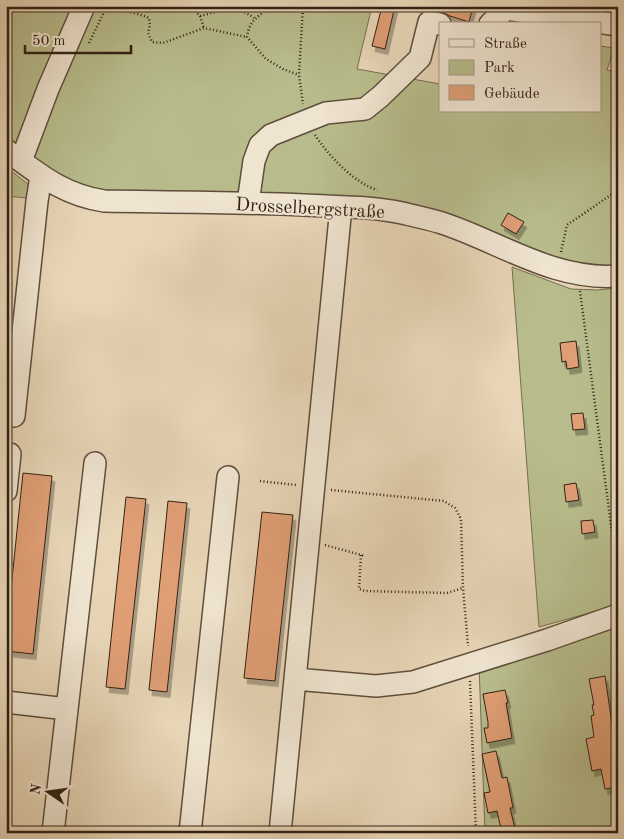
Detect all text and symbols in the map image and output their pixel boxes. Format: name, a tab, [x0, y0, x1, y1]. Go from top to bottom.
scale bar	[25, 22, 131, 54]
legend	[439, 22, 602, 112]
text: 50 m	[32, 34, 66, 49]
text: Straße	[484, 37, 527, 52]
text: Park	[484, 61, 515, 76]
text: Gebäude	[484, 87, 540, 102]
street label: Drosselbergstraße	[235, 196, 385, 223]
north arrow	[22, 766, 72, 816]
text: N	[28, 782, 44, 796]

